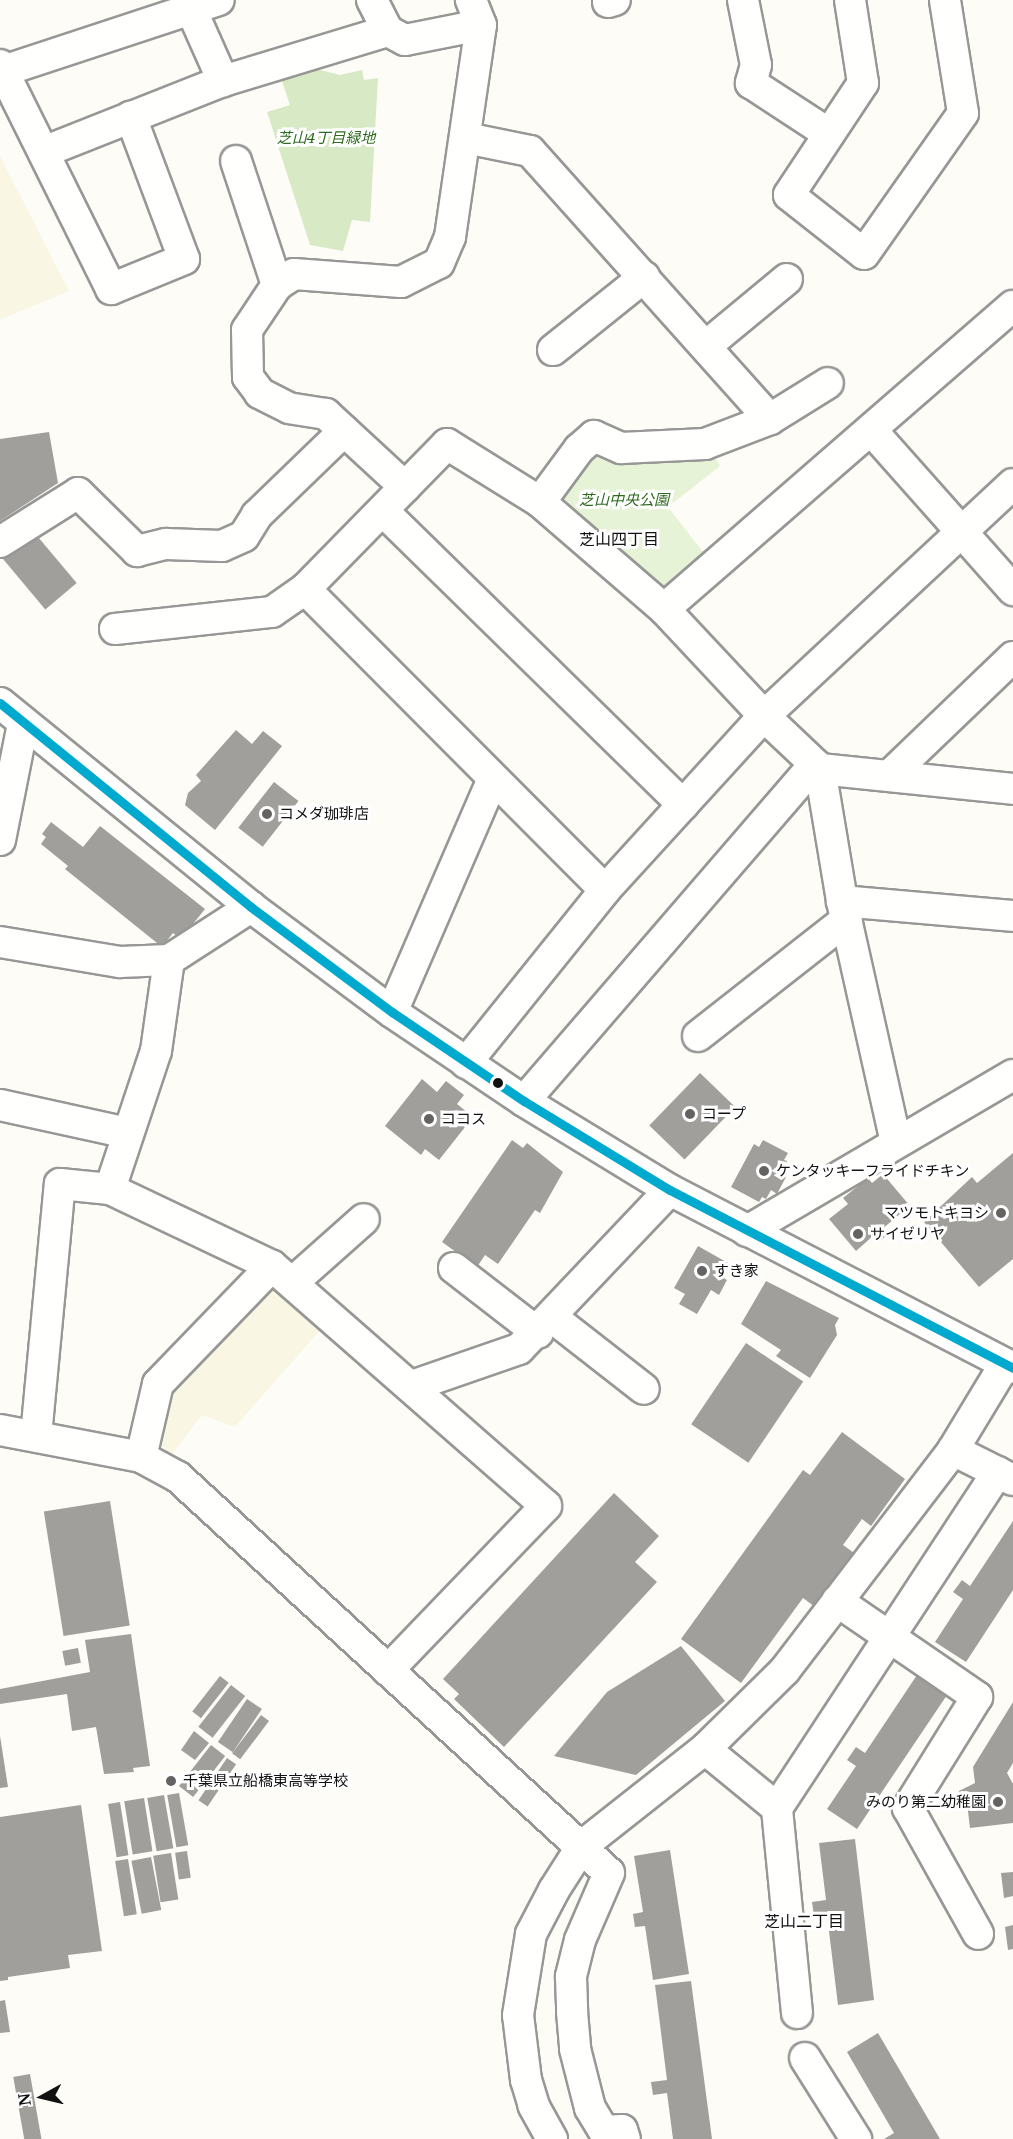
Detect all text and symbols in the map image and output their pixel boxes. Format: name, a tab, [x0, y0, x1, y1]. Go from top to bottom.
park label: 芝山4丁目緑地	[277, 129, 375, 147]
park label: 芝山中央公園	[579, 491, 669, 509]
district label: 芝山四丁目	[579, 529, 659, 549]
place label: コメダ珈琲店	[279, 805, 369, 823]
marker: コメダ珈琲店	[260, 807, 274, 821]
unlabelled marker	[492, 1077, 504, 1089]
place label: コープ	[702, 1105, 747, 1123]
marker: コープ	[683, 1107, 697, 1121]
place label: ココス	[441, 1110, 486, 1128]
marker: ココス	[422, 1112, 436, 1126]
place label: ケンタッキーフライドチキン	[776, 1162, 971, 1180]
marker: ケンタッキーフライドチキン	[757, 1164, 771, 1178]
place label: マツモトキヨシ	[884, 1204, 989, 1222]
marker: マツモトキヨシ	[994, 1206, 1008, 1220]
place label: サイゼリヤ	[870, 1225, 945, 1243]
marker: サイゼリヤ	[851, 1227, 865, 1241]
place label: すき家	[714, 1262, 759, 1280]
marker: すき家	[695, 1264, 709, 1278]
place label: 千葉県立船橋東高等学校	[183, 1772, 348, 1790]
marker: 千葉県立船橋東高等学校	[164, 1774, 178, 1788]
place label: みのり第二幼稚園	[866, 1793, 986, 1811]
marker: みのり第二幼稚園	[991, 1795, 1005, 1809]
district label: 芝山二丁目	[764, 1911, 844, 1931]
north arrow	[12, 2067, 72, 2127]
text: N	[12, 2092, 36, 2107]

